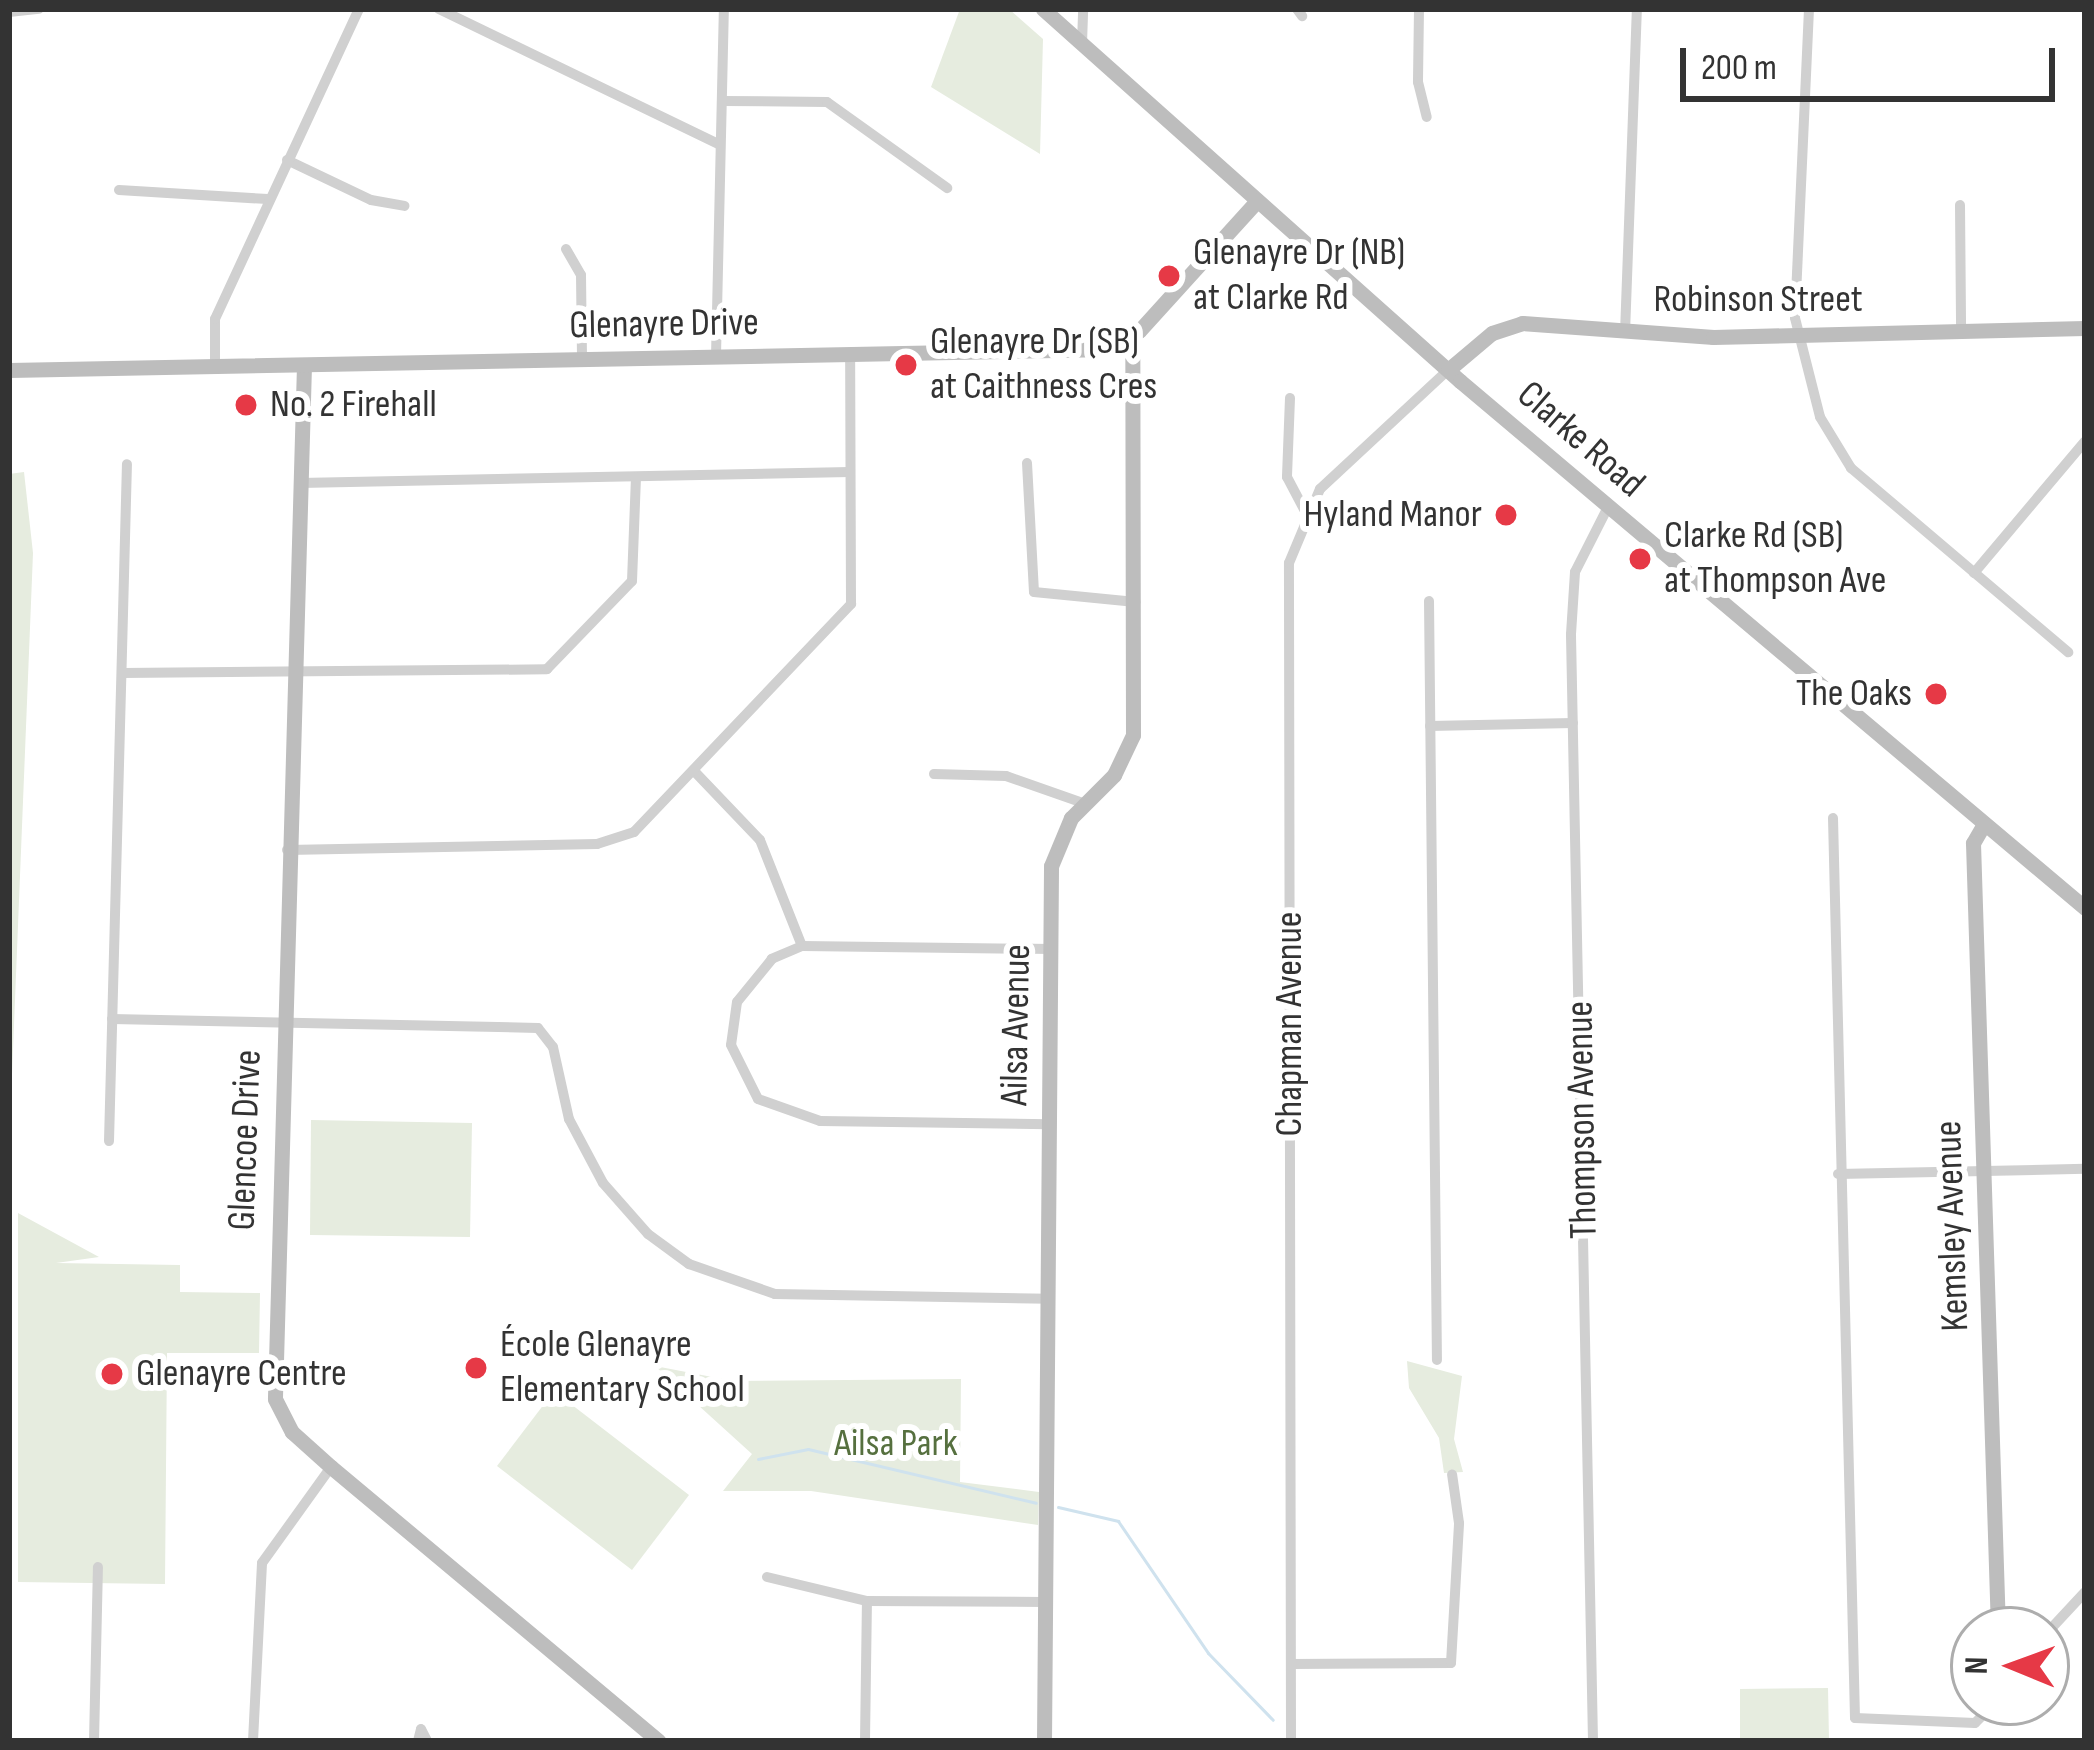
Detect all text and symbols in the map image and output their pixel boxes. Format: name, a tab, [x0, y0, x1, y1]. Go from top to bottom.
scale bar	[1686, 24, 2061, 98]
text: 200 m	[1701, 47, 1777, 90]
place label: Glenayre Dr (NB) at Clarke Rd	[1193, 231, 1405, 322]
marker: Glenayre Dr (NB) at Clarke Rd	[1156, 263, 1182, 289]
street label: Robinson Street	[1653, 277, 1863, 323]
street label: Glenayre Drive	[569, 300, 759, 350]
place label: Glenayre Dr (SB) at Caithness Cres	[930, 320, 1157, 411]
marker: Glenayre Dr (SB) at Caithness Cres	[893, 352, 919, 378]
street label: Clarke Road	[1507, 372, 1653, 508]
place label: No. 2 Firehall	[270, 382, 437, 428]
marker: No. 2 Firehall	[233, 392, 259, 418]
place label: Hyland Manor	[1303, 492, 1482, 538]
marker: Hyland Manor	[1493, 502, 1519, 528]
place label: Clarke Rd (SB) at Thompson Ave	[1664, 514, 1886, 605]
marker: Clarke Rd (SB) at Thompson Ave	[1627, 546, 1653, 572]
place label: The Oaks	[1796, 671, 1912, 717]
marker: The Oaks	[1923, 681, 1949, 707]
street label: Chapman Avenue	[1267, 911, 1313, 1137]
street label: Ailsa Avenue	[992, 944, 1042, 1106]
street label: Thompson Avenue	[1558, 1001, 1608, 1239]
street label: Glencoe Drive	[219, 1049, 273, 1231]
street label: Kemsley Avenue	[1926, 1120, 1980, 1332]
place label: École Glenayre Elementary School	[500, 1323, 745, 1414]
place label: Glenayre Centre	[136, 1351, 347, 1397]
marker: École Glenayre Elementary School	[463, 1355, 489, 1381]
marker: Glenayre Centre	[99, 1361, 125, 1387]
park label: Ailsa Park	[834, 1421, 958, 1467]
north arrow	[1950, 1606, 2070, 1726]
text: N	[1957, 1656, 1997, 1675]

